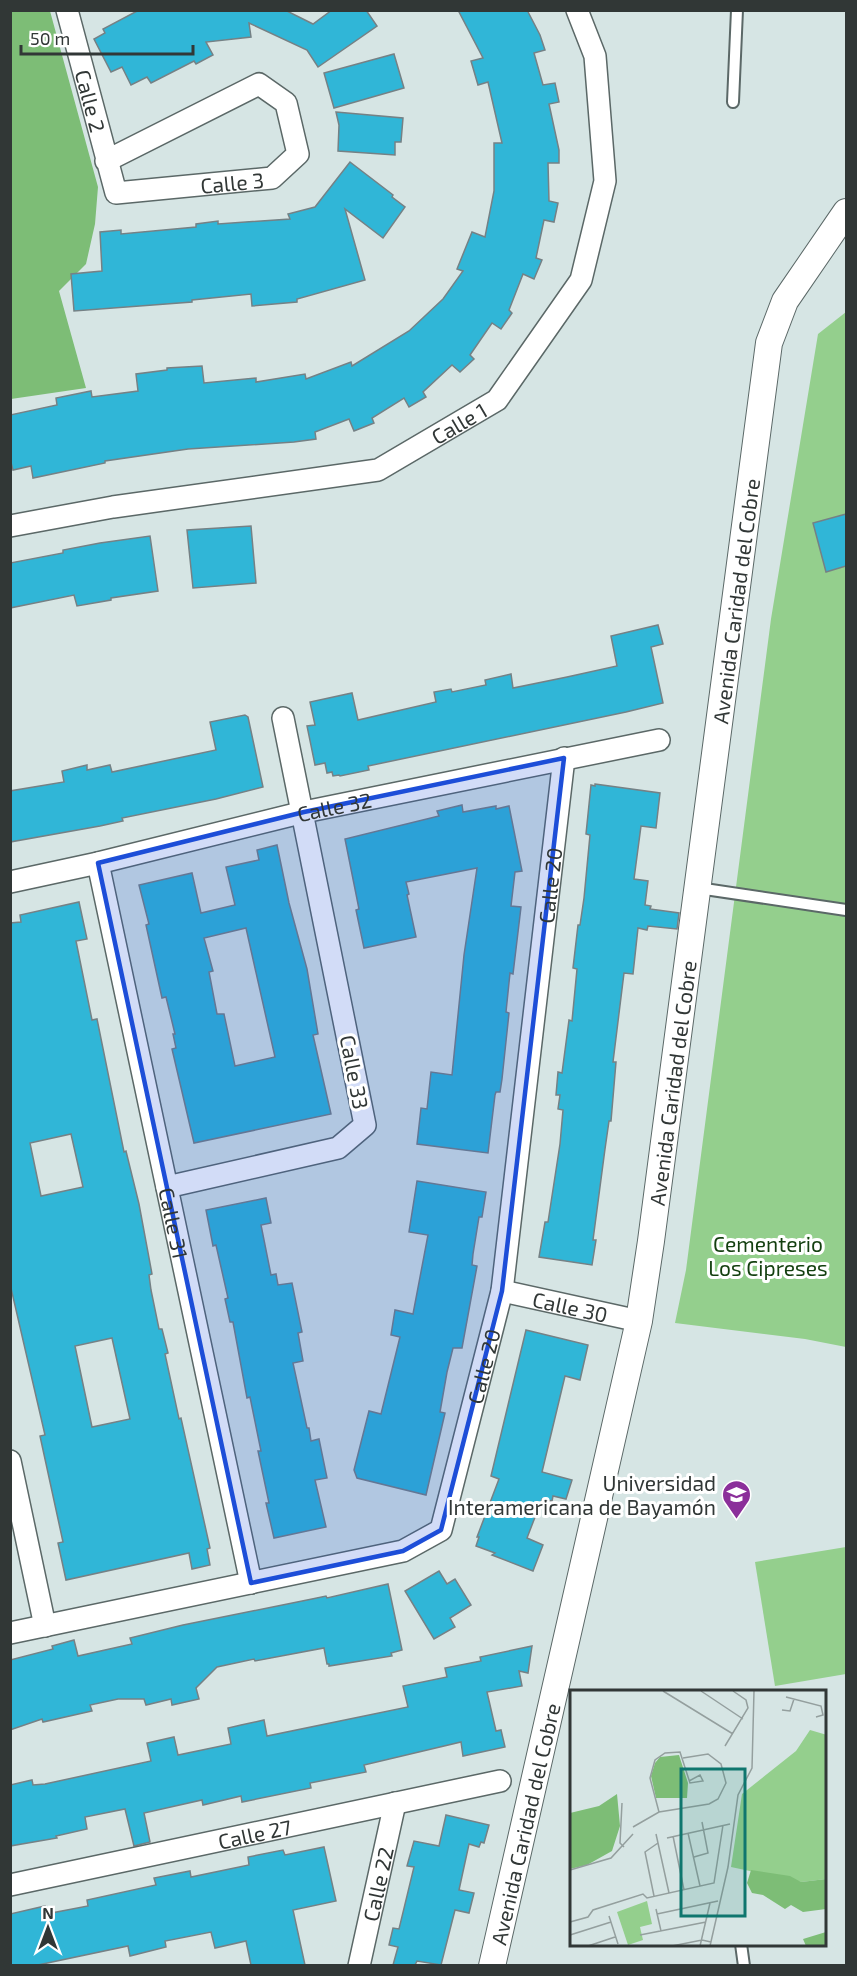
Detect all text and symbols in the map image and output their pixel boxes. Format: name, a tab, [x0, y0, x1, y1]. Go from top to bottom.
scale bar	[21, 18, 194, 56]
text: 50 m	[30, 27, 70, 49]
street label: Calle 2	[71, 67, 112, 135]
street label: Calle 3	[199, 166, 265, 197]
street label: Calle 1	[426, 396, 491, 449]
street label: Avenida Caridad del Cobre	[707, 477, 764, 725]
street label: Calle 32	[294, 786, 374, 826]
street label: Calle 20	[532, 846, 566, 925]
street label: Avenida Caridad del Cobre	[643, 959, 700, 1207]
street label: Calle 33	[336, 1033, 374, 1111]
street label: Calle 31	[155, 1185, 194, 1261]
park label: Cementerio Los Cipreses	[708, 1231, 828, 1280]
street label: Calle 30	[530, 1286, 610, 1326]
street label: Calle 20	[461, 1326, 504, 1406]
place label: Universidad Interamericana de Bayamón	[448, 1470, 716, 1519]
school or university icon: Universidad Interamericana de Bayamón	[721, 1478, 753, 1520]
inset map	[570, 1690, 827, 1946]
street label: Avenida Caridad del Cobre	[485, 1700, 564, 1947]
street label: Calle 27	[215, 1813, 294, 1853]
street label: Calle 22	[357, 1844, 397, 1924]
north arrow	[18, 1898, 78, 1958]
text: N	[42, 1903, 54, 1922]

